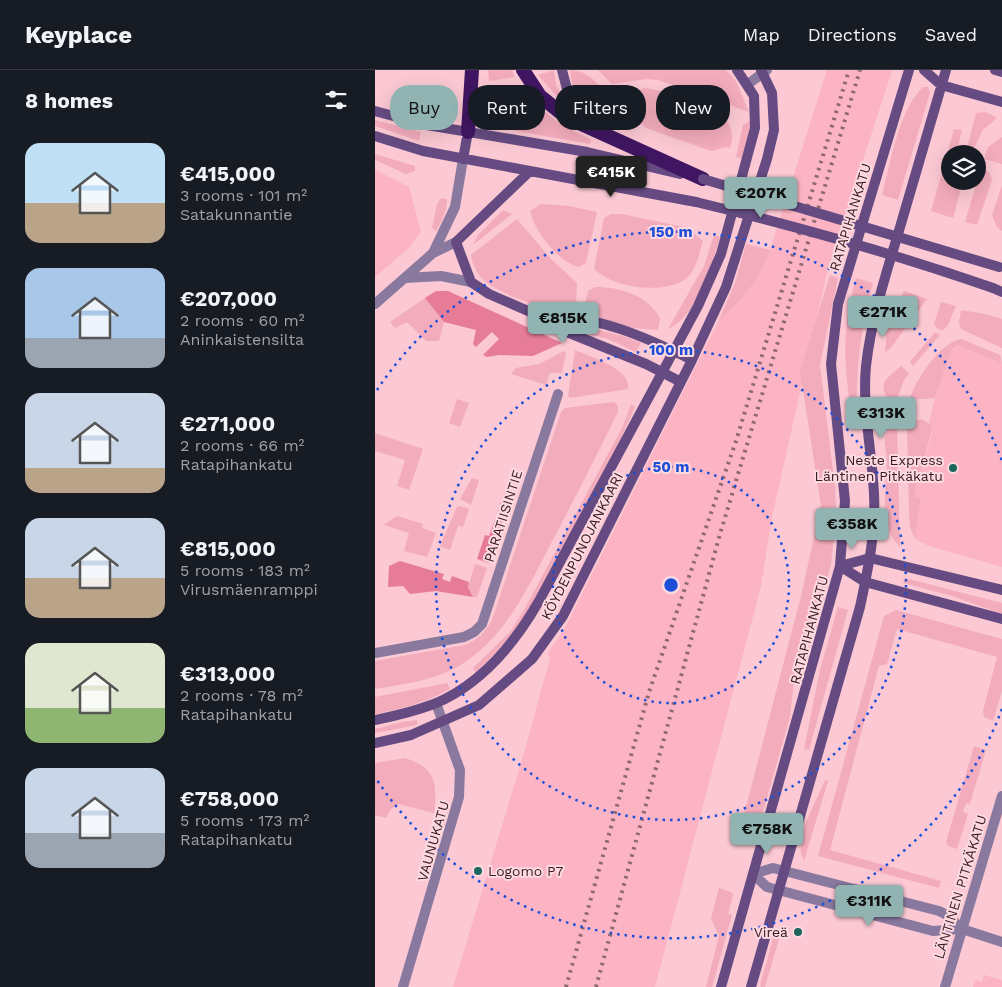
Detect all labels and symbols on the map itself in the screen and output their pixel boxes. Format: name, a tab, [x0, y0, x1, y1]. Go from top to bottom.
pin: €415K	[576, 156, 646, 198]
street label: RATAPIHANKATU	[826, 161, 874, 273]
pin: €207K	[726, 176, 796, 219]
text: 150 m	[649, 223, 693, 241]
pin: €271K	[848, 296, 918, 338]
pin: €815K	[528, 302, 598, 344]
text: 100 m	[649, 341, 693, 359]
pin: €313K	[846, 396, 916, 439]
place label: Neste Express Läntinen Pitkäkatu	[815, 452, 943, 484]
text: 50 m	[653, 458, 689, 476]
marker: Neste Express Läntinen Pitkäkatu	[947, 462, 959, 474]
street label: PARATIISINTIE	[481, 468, 525, 564]
street label: KÖYDENPUNOJANKAARI	[538, 470, 626, 622]
pin: €358K	[817, 508, 887, 550]
street label: RATAPIHANKATU	[787, 574, 831, 686]
centre of rings	[662, 576, 680, 594]
street label: VAUNUKATU	[414, 799, 452, 883]
pin: €758K	[732, 812, 802, 855]
street label: LÄNTINEN PITKÄKATU	[930, 813, 990, 961]
place label: Logomo P7	[488, 863, 563, 879]
marker: Logomo P7	[472, 865, 484, 877]
pin: €311K	[834, 884, 904, 927]
place label: Vireä	[754, 924, 788, 940]
marker: Vireä	[792, 926, 804, 938]

